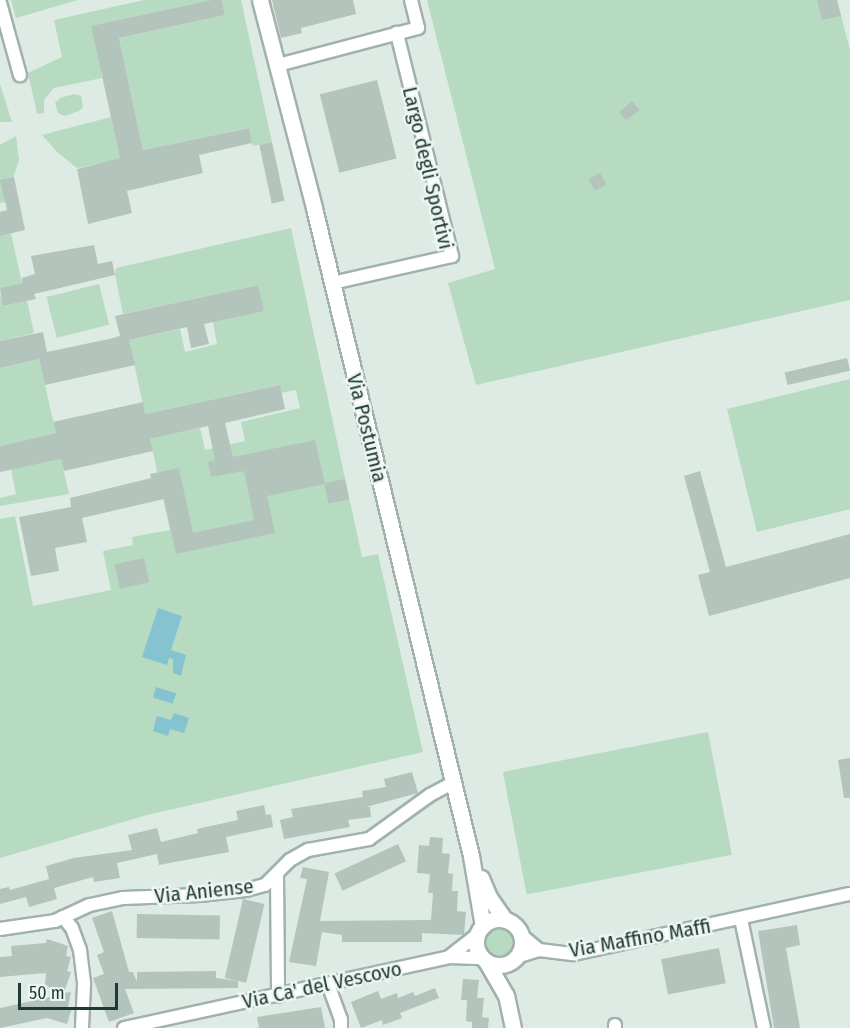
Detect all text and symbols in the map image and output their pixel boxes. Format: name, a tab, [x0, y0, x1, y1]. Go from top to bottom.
street label: Largo degli Sportivi	[397, 84, 459, 252]
street label: Via Postumia	[341, 371, 393, 485]
street label: Via Aniense	[153, 873, 255, 909]
street label: Via Maffino Maffi	[567, 913, 713, 963]
street label: Via Ca' del Vescovo	[240, 956, 404, 1014]
scale bar	[21, 971, 122, 1009]
text: 50 m	[29, 982, 65, 1004]

